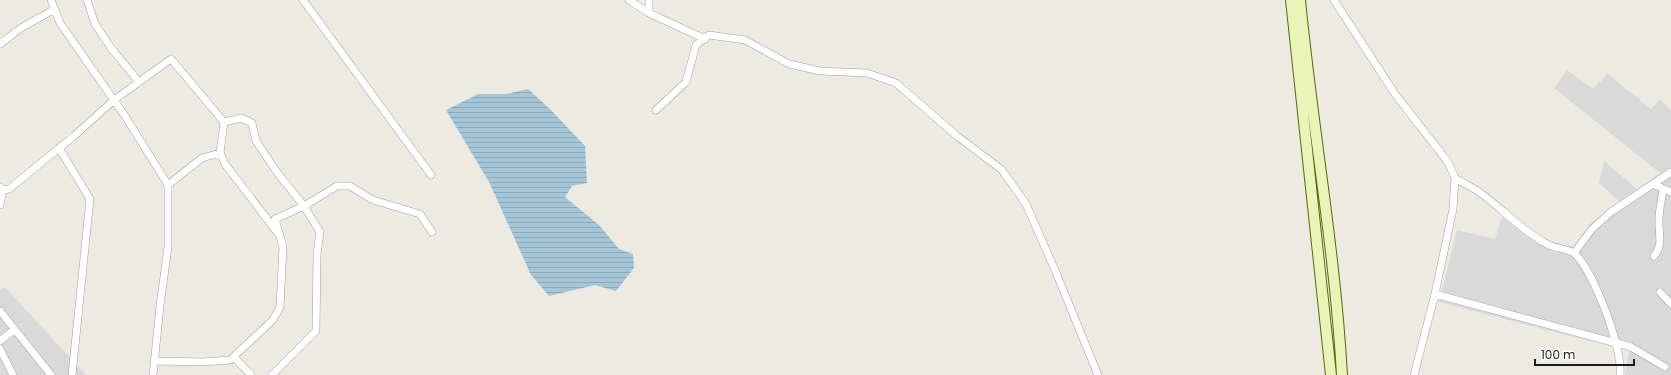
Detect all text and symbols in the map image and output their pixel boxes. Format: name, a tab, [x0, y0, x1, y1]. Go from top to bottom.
scale bar	[1535, 341, 1634, 367]
text: 100 m	[1541, 346, 1575, 363]

